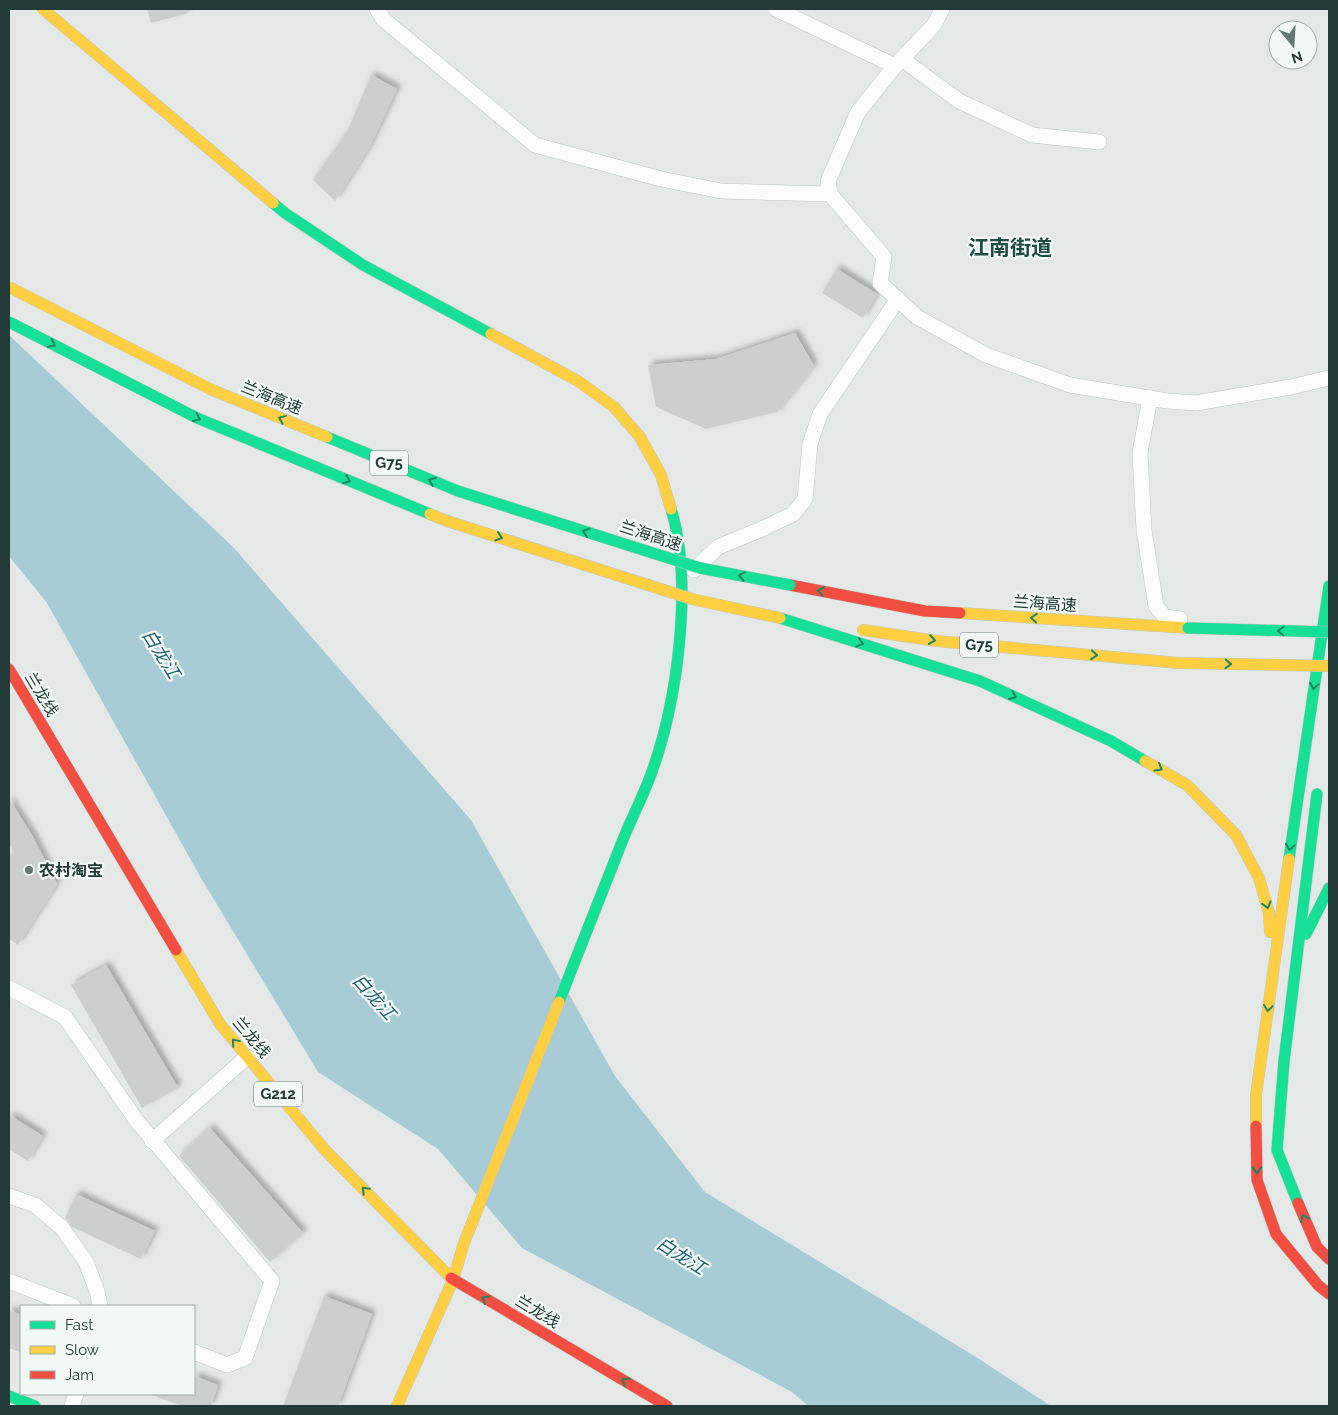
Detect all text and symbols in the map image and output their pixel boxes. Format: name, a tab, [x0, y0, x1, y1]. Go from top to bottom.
north arrow	[1268, 20, 1318, 70]
text: N	[1289, 48, 1305, 67]
district label: 江南街道	[968, 235, 1052, 260]
one-way arrow	[47, 338, 56, 348]
street label: 兰海高速	[239, 377, 305, 418]
one-way arrow	[192, 411, 201, 422]
one-way arrow	[278, 414, 286, 424]
road number: G75	[370, 450, 408, 476]
one-way arrow	[342, 473, 351, 484]
one-way arrow	[428, 476, 437, 487]
street label: 兰海高速	[617, 517, 684, 554]
one-way arrow	[582, 527, 591, 537]
one-way arrow	[495, 532, 503, 542]
one-way arrow	[738, 571, 746, 582]
one-way arrow	[817, 586, 826, 597]
street label: 兰海高速	[1012, 592, 1078, 615]
one-way arrow	[1030, 613, 1038, 624]
water label: 白龙江	[138, 625, 186, 684]
one-way arrow	[1276, 626, 1284, 637]
road number: G75	[960, 632, 998, 658]
one-way arrow	[928, 634, 936, 645]
one-way arrow	[855, 638, 863, 648]
one-way arrow	[1090, 649, 1098, 660]
one-way arrow	[1224, 659, 1232, 669]
street label: 兰龙线	[21, 669, 62, 720]
one-way arrow	[1310, 682, 1320, 691]
one-way arrow	[1008, 689, 1017, 700]
one-way arrow	[1153, 761, 1162, 771]
one-way arrow	[1286, 843, 1296, 852]
place label: 农村淘宝	[39, 861, 103, 880]
marker: 农村淘宝	[23, 864, 35, 876]
one-way arrow	[1261, 900, 1271, 909]
water label: 白龙江	[349, 970, 402, 1025]
one-way arrow	[1263, 1005, 1274, 1013]
street label: 兰龙线	[229, 1013, 274, 1062]
one-way arrow	[232, 1039, 240, 1048]
road number: G212	[254, 1082, 302, 1106]
one-way arrow	[1252, 1166, 1262, 1174]
one-way arrow	[362, 1187, 371, 1196]
one-way arrow	[1300, 1214, 1311, 1223]
water label: 白龙江	[653, 1232, 711, 1280]
street label: 兰龙线	[512, 1291, 563, 1332]
one-way arrow	[481, 1295, 490, 1305]
legend	[20, 1305, 195, 1395]
text: Fast	[65, 1316, 93, 1334]
text: Slow	[65, 1341, 99, 1359]
text: Jam	[65, 1366, 94, 1384]
one-way arrow	[621, 1378, 630, 1388]

